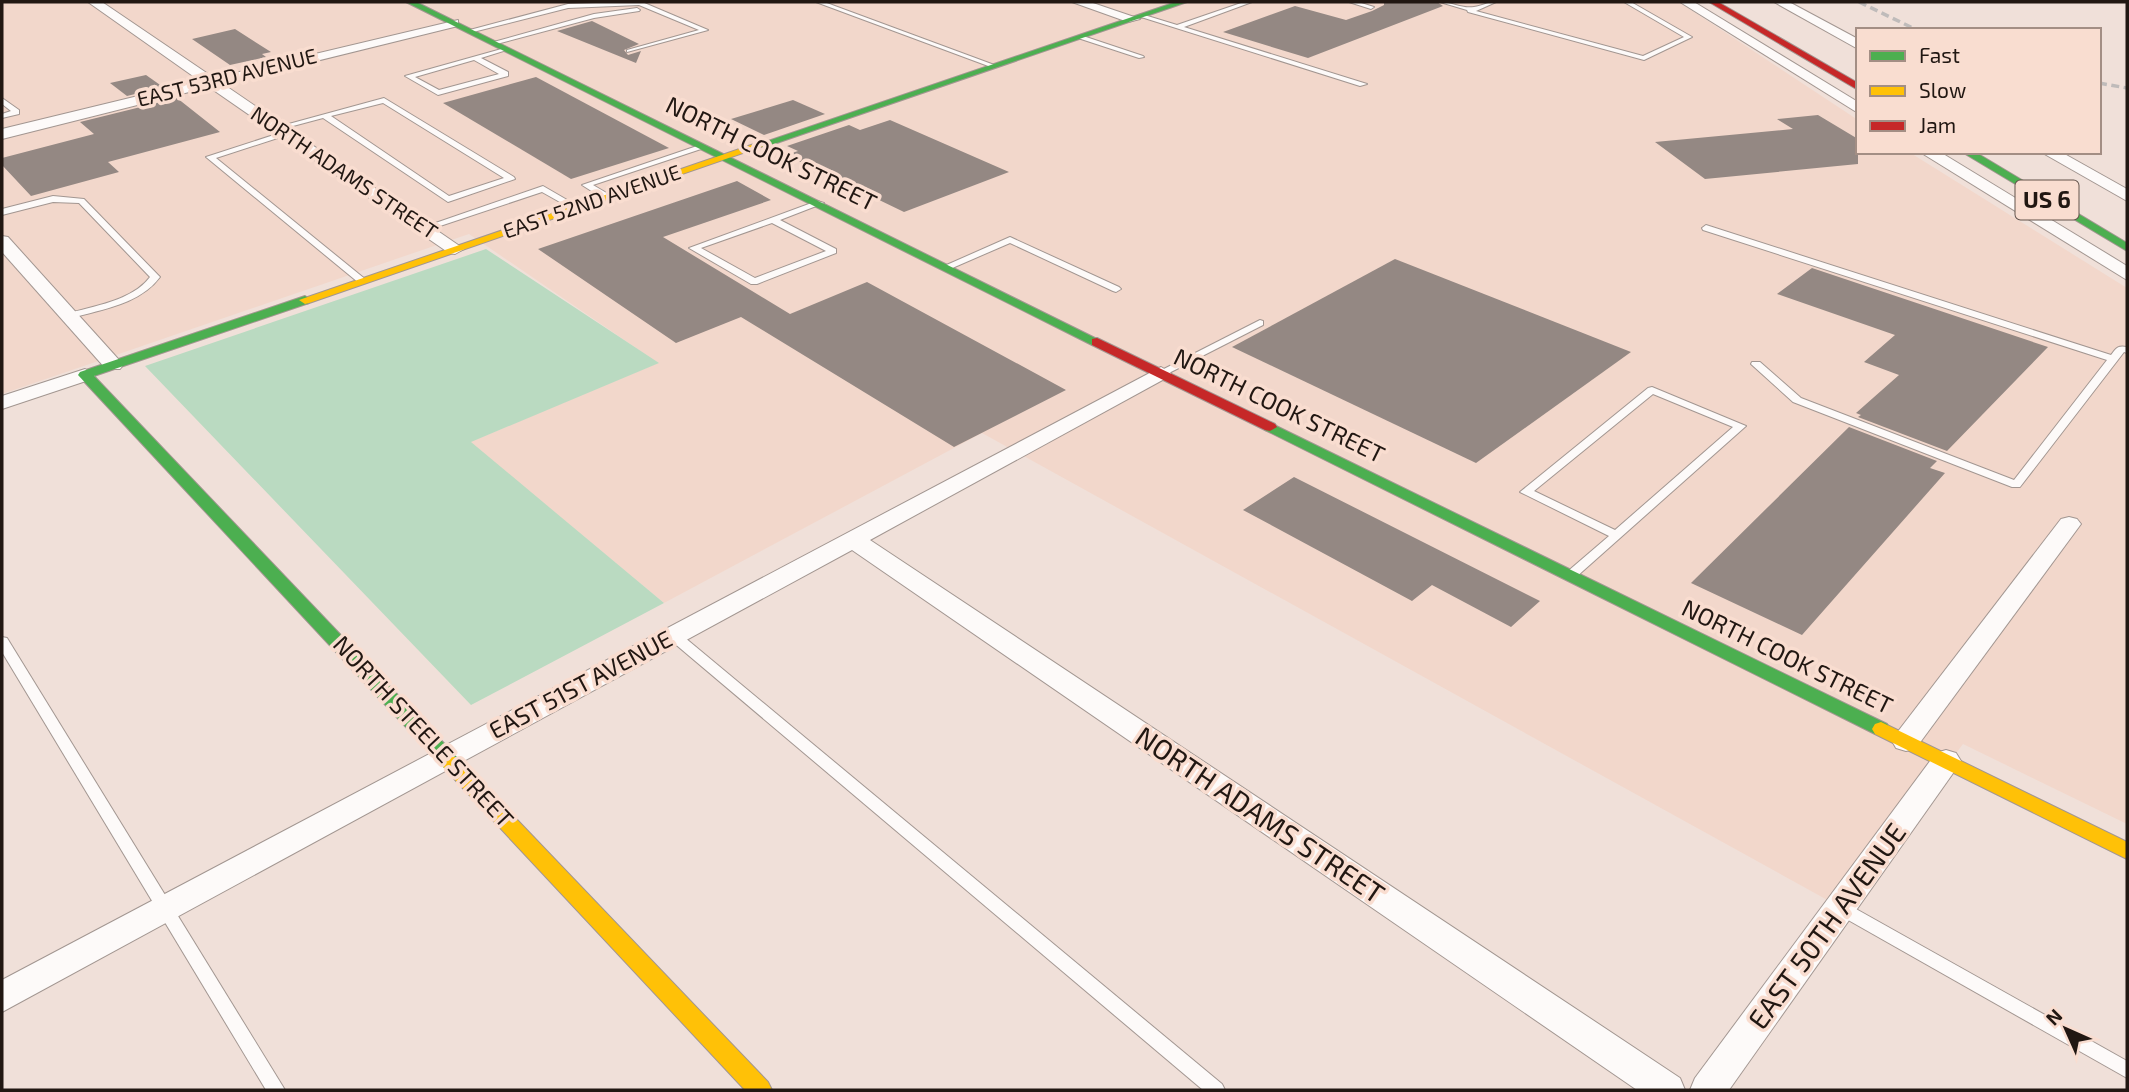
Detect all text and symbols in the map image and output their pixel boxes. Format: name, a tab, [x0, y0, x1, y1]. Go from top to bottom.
legend	[1856, 28, 2101, 154]
street label: EAST 53RD AVENUE	[134, 42, 319, 111]
text: Fast	[1919, 42, 1960, 67]
text: Slow	[1919, 77, 1966, 102]
street label: NORTH COOK STREET	[662, 89, 882, 216]
street label: NORTH ADAMS STREET	[247, 100, 443, 244]
text: Jam	[1919, 112, 1956, 137]
street label: EAST 52ND AVENUE	[499, 158, 684, 243]
road number: US 6	[2016, 181, 2078, 220]
street label: NORTH COOK STREET	[1170, 341, 1390, 468]
street label: NORTH COOK STREET	[1678, 592, 1898, 719]
street label: EAST 51ST AVENUE	[484, 623, 677, 744]
street label: NORTH STEELE STREET	[328, 629, 520, 833]
street label: NORTH ADAMS STREET	[1130, 718, 1391, 910]
street label: EAST 50TH AVENUE	[1740, 816, 1912, 1035]
north arrow	[2031, 994, 2101, 1064]
text: N	[2041, 1004, 2067, 1030]

